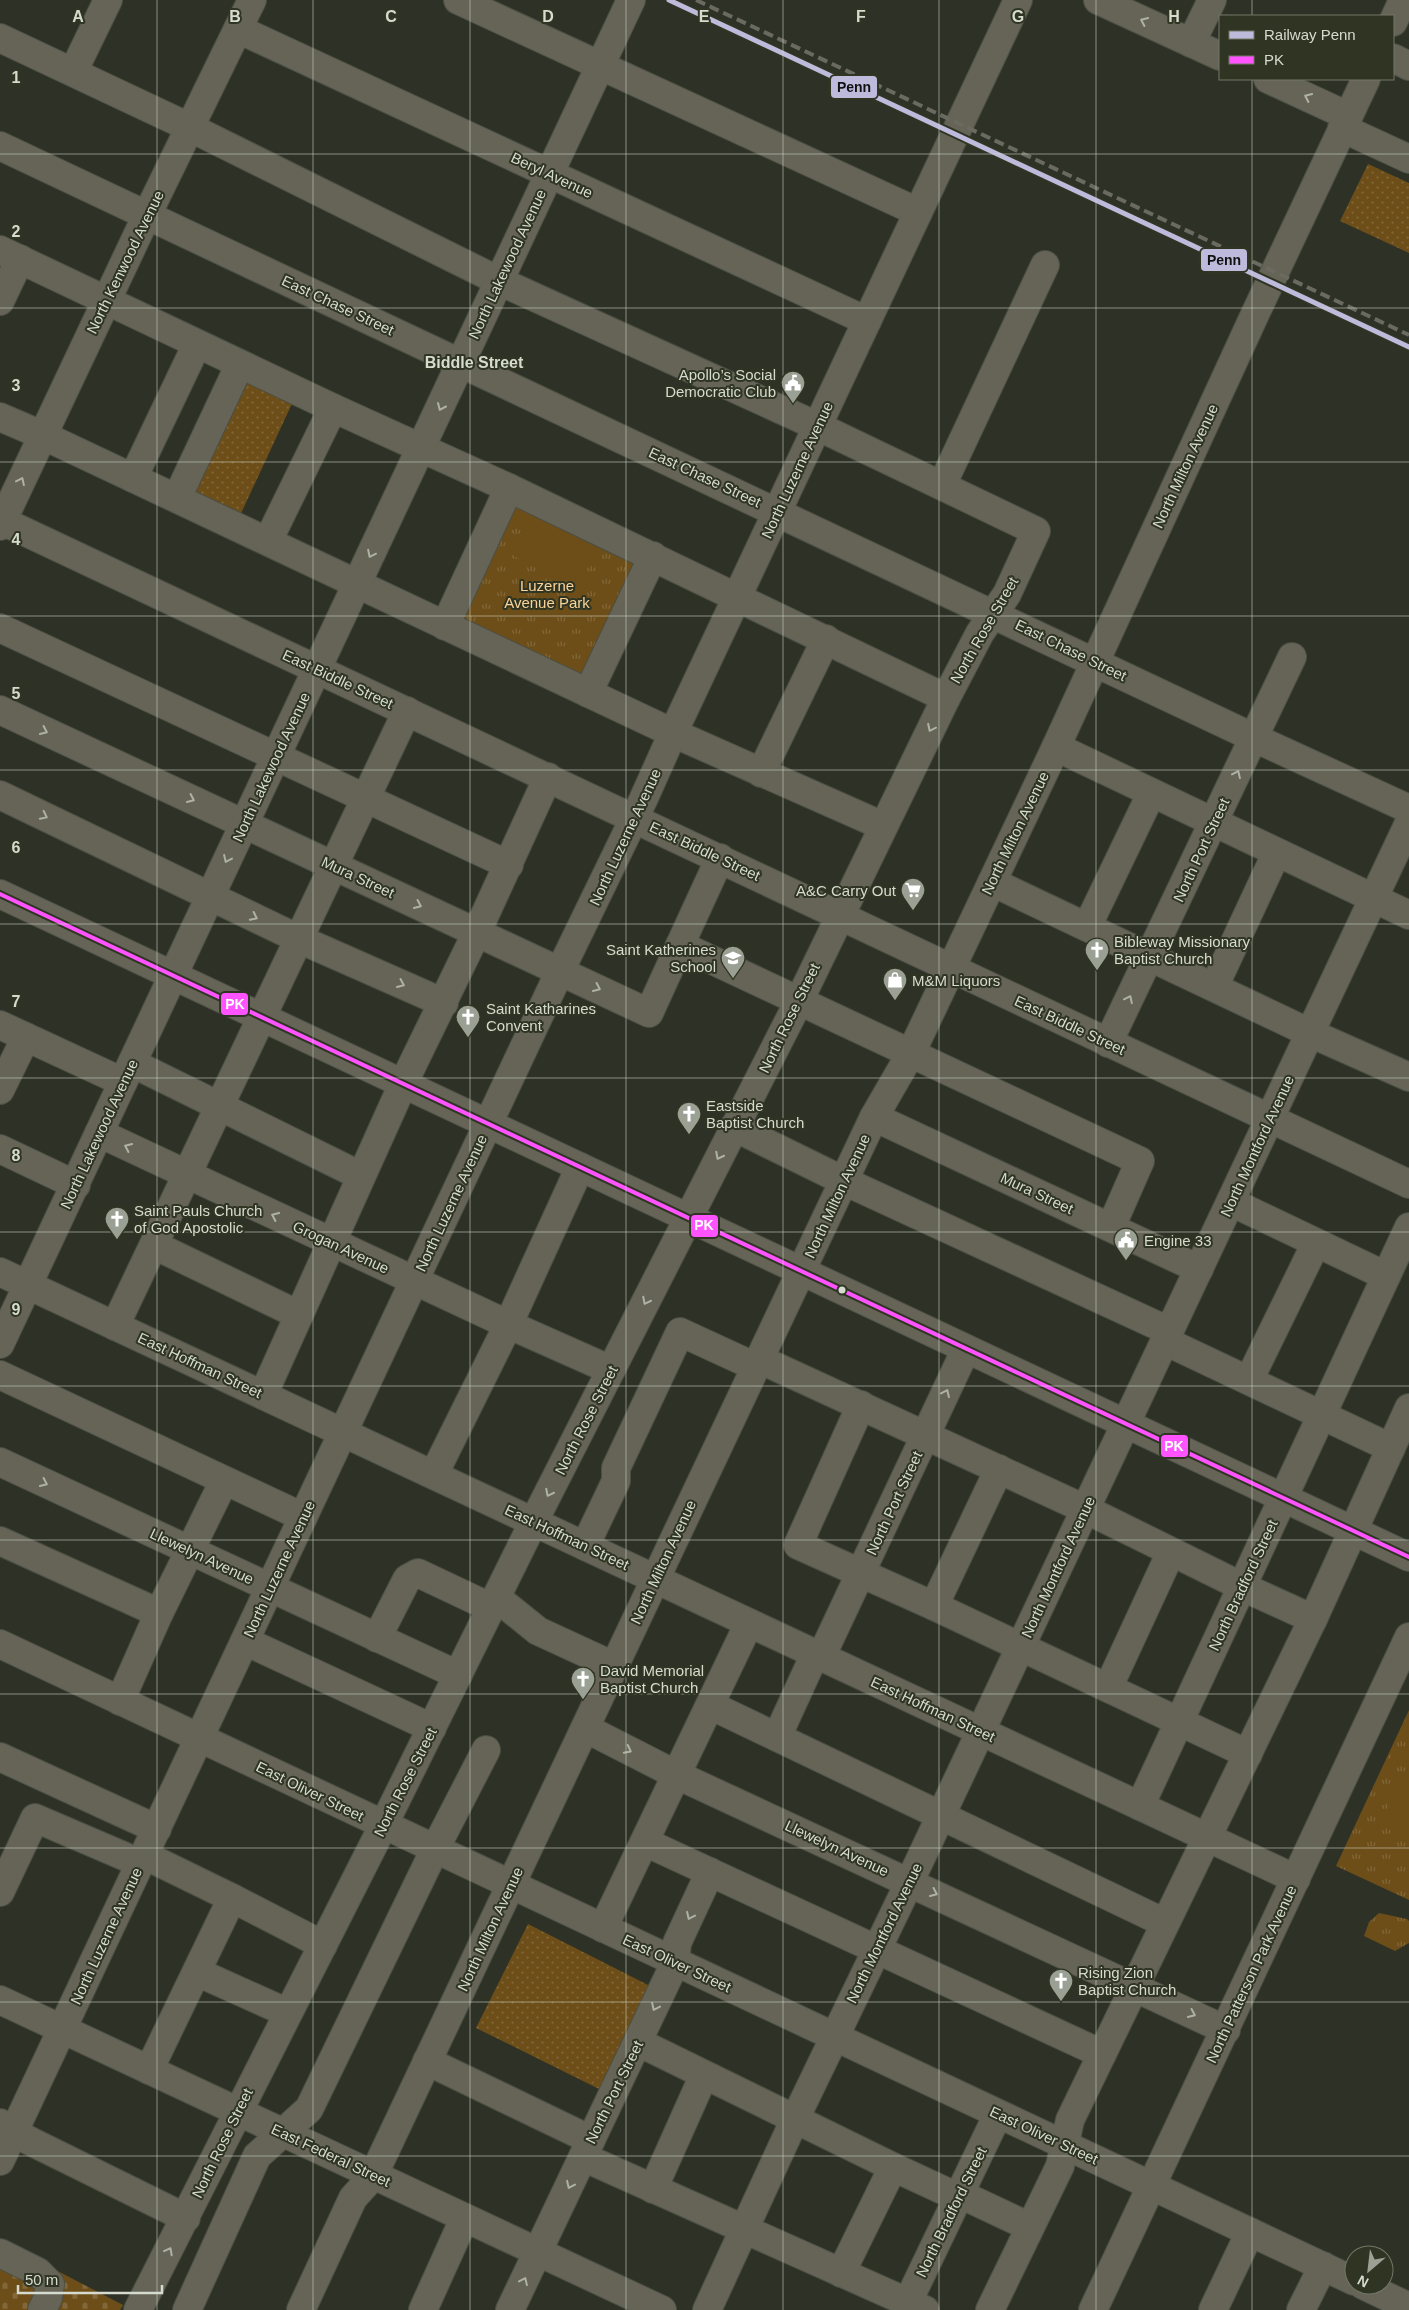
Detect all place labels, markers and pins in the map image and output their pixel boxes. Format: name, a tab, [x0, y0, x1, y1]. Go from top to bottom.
place label: Apollo’s Social Democratic Club	[665, 366, 776, 400]
public building icon: Apollo’s Social Democratic Club	[780, 370, 806, 404]
supermarket icon: A&C Carry Out	[900, 877, 926, 911]
place label: A&C Carry Out	[796, 882, 897, 899]
place label: Bibleway Missionary Baptist Church	[1114, 933, 1250, 967]
church icon: Bibleway Missionary Baptist Church	[1084, 937, 1110, 971]
place label: Saint Katherines School	[606, 941, 716, 975]
school or university icon: Saint Katherines School	[720, 945, 746, 979]
shop icon: M&M Liquors	[882, 967, 908, 1001]
place label: M&M Liquors	[912, 972, 1000, 989]
place label: Saint Katharines Convent	[486, 1000, 596, 1034]
church icon: Saint Katharines Convent	[455, 1004, 481, 1038]
place label: Eastside Baptist Church	[706, 1097, 804, 1131]
church icon: Eastside Baptist Church	[676, 1101, 702, 1135]
place label: Saint Pauls Church of God Apostolic	[134, 1202, 262, 1236]
church icon: Saint Pauls Church of God Apostolic	[104, 1206, 130, 1240]
public building icon: Engine 33	[1113, 1227, 1139, 1261]
place label: Engine 33	[1144, 1232, 1212, 1249]
unlabelled marker	[837, 1285, 847, 1295]
place label: David Memorial Baptist Church	[600, 1662, 704, 1696]
church icon: David Memorial Baptist Church	[570, 1666, 596, 1700]
place label: Rising Zion Baptist Church	[1078, 1964, 1176, 1998]
church icon: Rising Zion Baptist Church	[1048, 1968, 1074, 2002]

